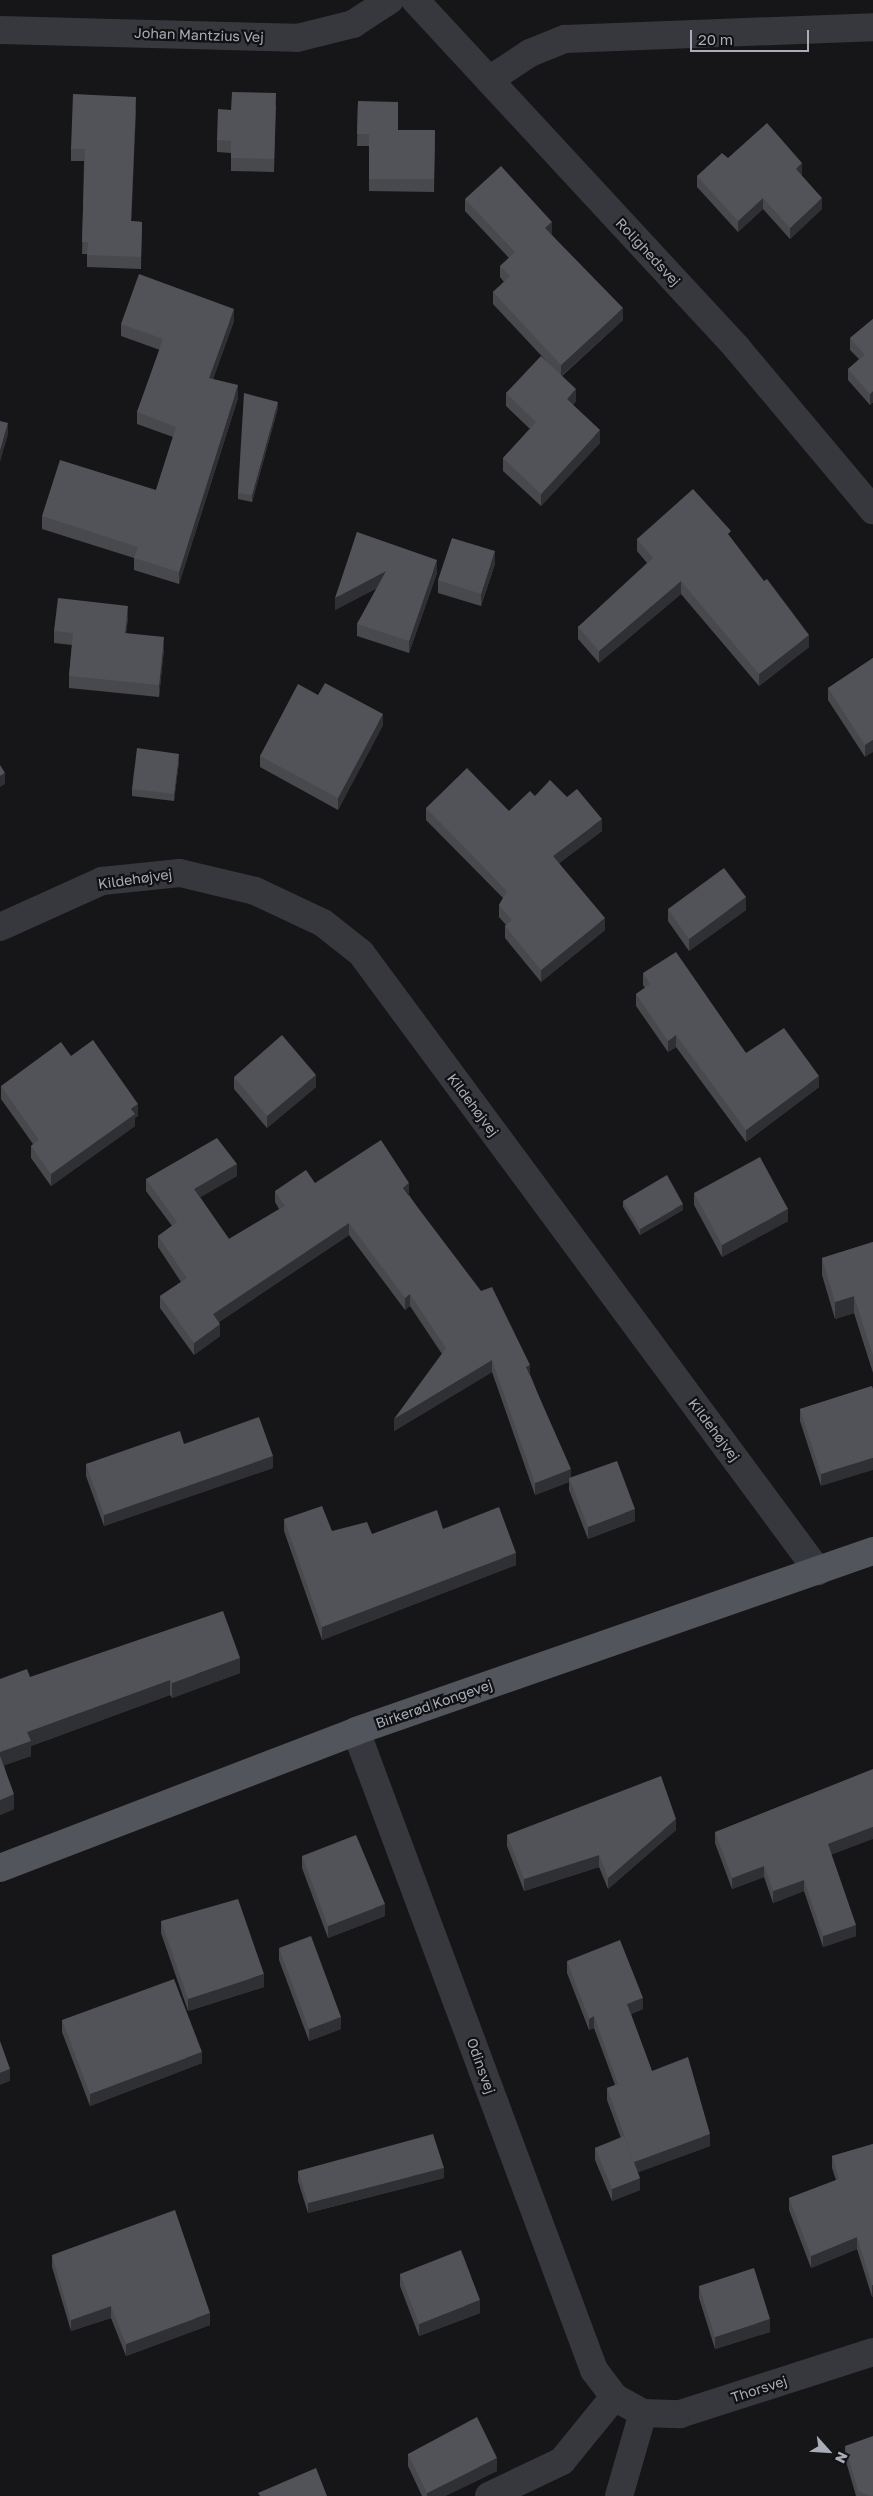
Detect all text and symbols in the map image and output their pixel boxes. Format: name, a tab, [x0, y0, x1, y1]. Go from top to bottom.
scale bar	[693, 20, 812, 52]
street label: Johan Mantzius Vej	[134, 24, 264, 46]
text: 20 m	[698, 30, 733, 48]
street label: Rolighedsvej	[612, 215, 684, 289]
street label: Kildehøjvej	[97, 865, 173, 893]
street label: Kildehøjvej	[444, 1070, 502, 1140]
street label: Kildehøjvej	[685, 1395, 743, 1465]
street label: Birkerød Kongevej	[373, 1676, 495, 1732]
street label: Odinsvej	[463, 2036, 499, 2096]
street label: Thorsvej	[729, 2372, 789, 2406]
north arrow	[803, 2426, 853, 2476]
text: N	[832, 2449, 852, 2466]

